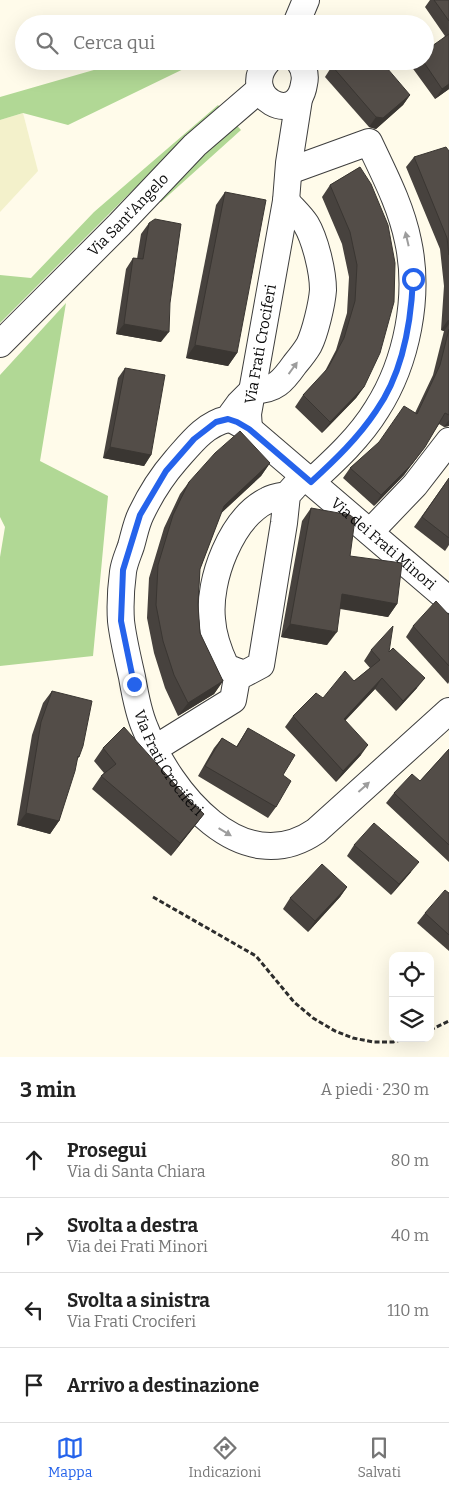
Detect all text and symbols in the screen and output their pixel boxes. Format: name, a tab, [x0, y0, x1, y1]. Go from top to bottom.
search box	[15, 15, 434, 70]
icon: search	[33, 29, 61, 57]
text: Cerca qui	[73, 31, 155, 54]
street label: Via Sant'Angelo	[84, 170, 172, 260]
one-way arrow	[403, 231, 411, 246]
route start	[402, 268, 425, 291]
street label: Via Frati Crociferi	[241, 282, 280, 405]
one-way arrow	[287, 362, 298, 375]
street label: Via dei Frati Minori	[327, 494, 440, 594]
route end	[123, 673, 146, 696]
street label: Via Frati Crociferi	[130, 708, 207, 820]
one-way arrow	[358, 781, 370, 793]
one-way arrow	[219, 828, 232, 837]
map controls	[389, 952, 434, 1042]
button: locate	[389, 952, 434, 997]
button: layers	[389, 997, 434, 1042]
text: 3 min	[20, 1077, 76, 1103]
text: A piedi · 230 m	[321, 1080, 429, 1099]
text: Prosegui	[67, 1139, 147, 1162]
icon: ahead	[20, 1146, 48, 1174]
text: 80 m	[391, 1151, 429, 1170]
text: Via di Santa Chiara	[67, 1162, 205, 1181]
text: Svolta a destra	[67, 1214, 198, 1237]
icon: right	[20, 1221, 48, 1249]
text: 40 m	[391, 1226, 429, 1245]
text: Via dei Frati Minori	[67, 1237, 208, 1256]
text: Svolta a sinistra	[67, 1289, 210, 1312]
icon: left	[20, 1296, 48, 1324]
text: 110 m	[387, 1301, 429, 1320]
text: Via Frati Crociferi	[67, 1312, 196, 1331]
icon: arrive	[20, 1371, 48, 1399]
text: Arrivo a destinazione	[67, 1374, 259, 1397]
tab: Mappa	[48, 1434, 92, 1481]
tab: Indicazioni	[188, 1434, 261, 1481]
tab: Salvati	[357, 1434, 401, 1481]

